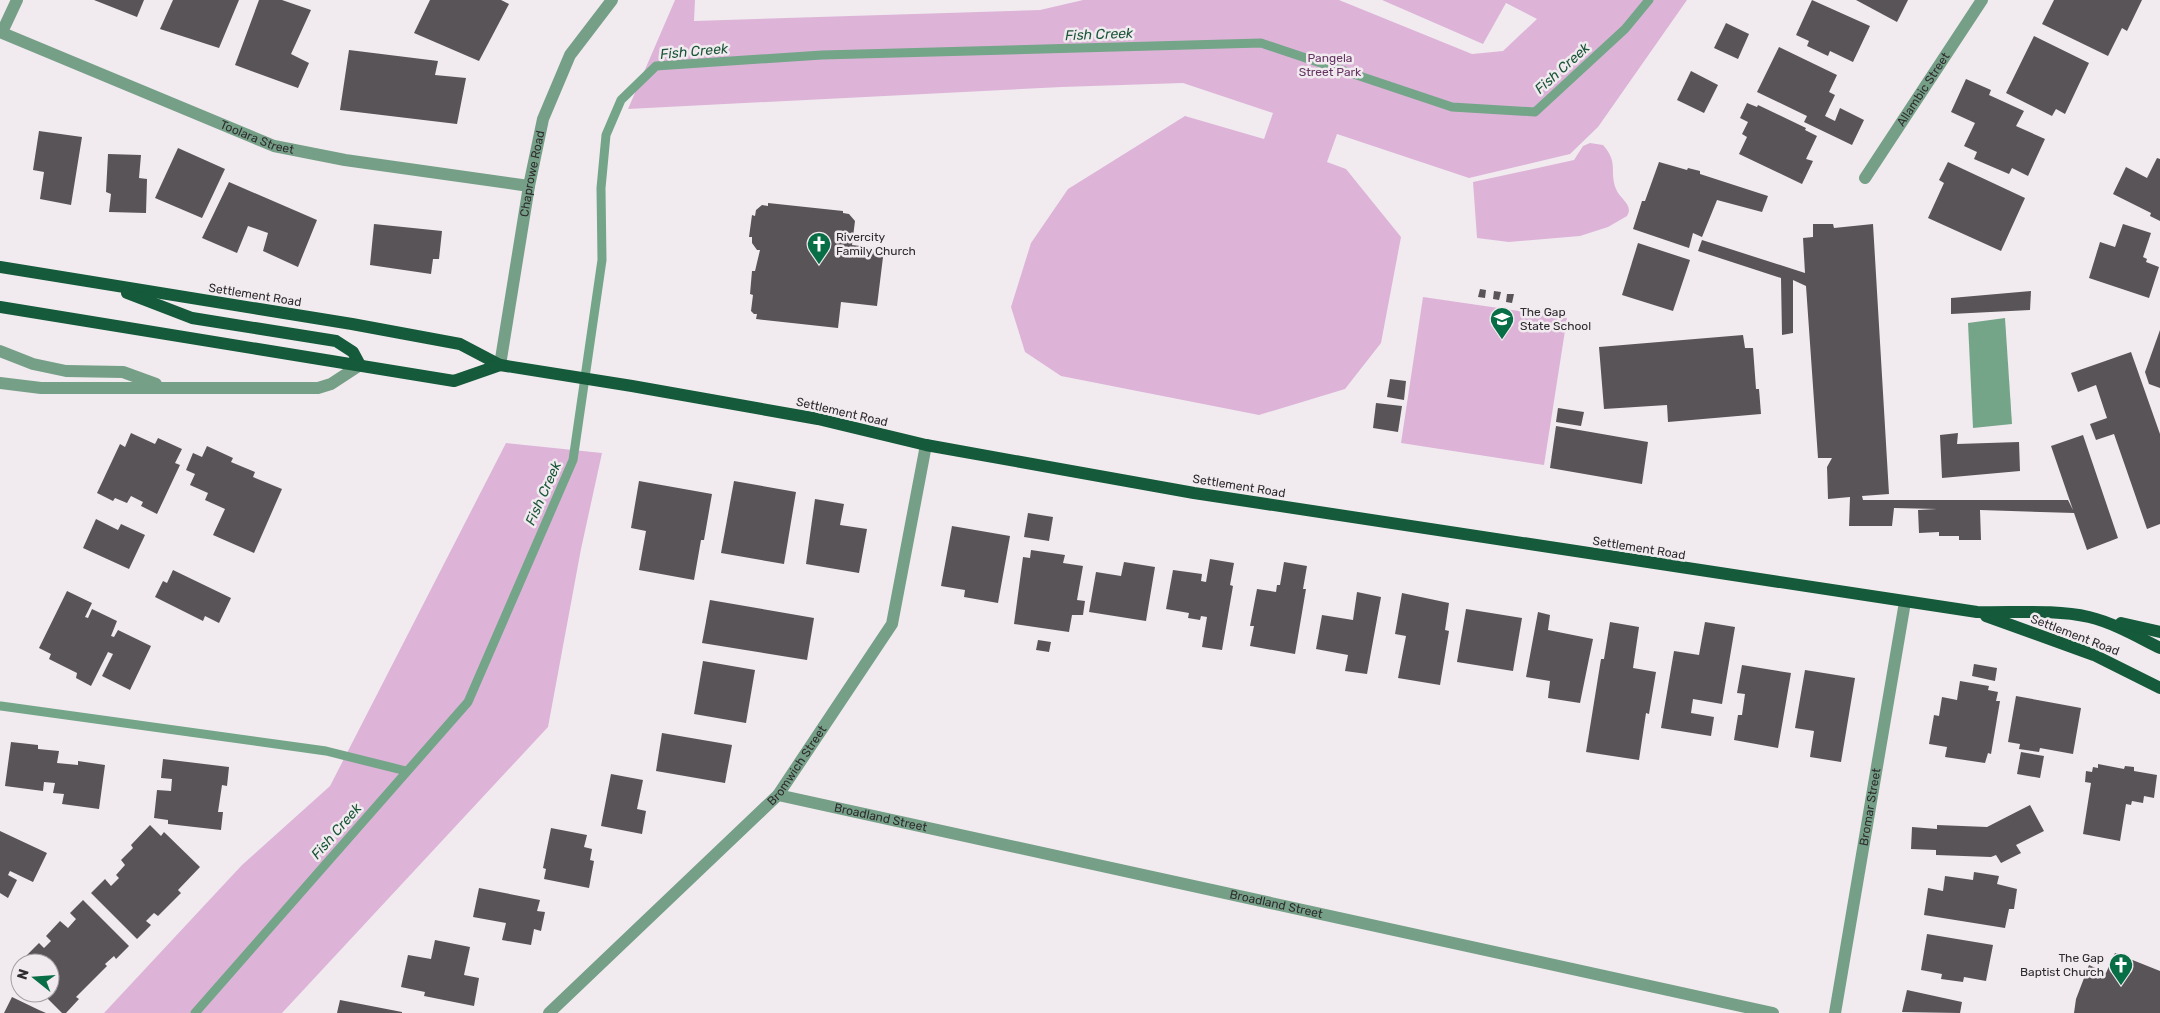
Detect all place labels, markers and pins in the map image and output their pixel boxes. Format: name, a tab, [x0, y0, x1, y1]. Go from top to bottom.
place label: Rivercity Family Church	[836, 230, 916, 258]
church icon: Rivercity Family Church	[806, 231, 832, 265]
place label: The Gap State School	[1520, 305, 1591, 333]
school or university icon: The Gap State School	[1489, 306, 1515, 340]
place label: The Gap Baptist Church	[2020, 951, 2104, 979]
church icon: The Gap Baptist Church	[2108, 952, 2134, 986]

